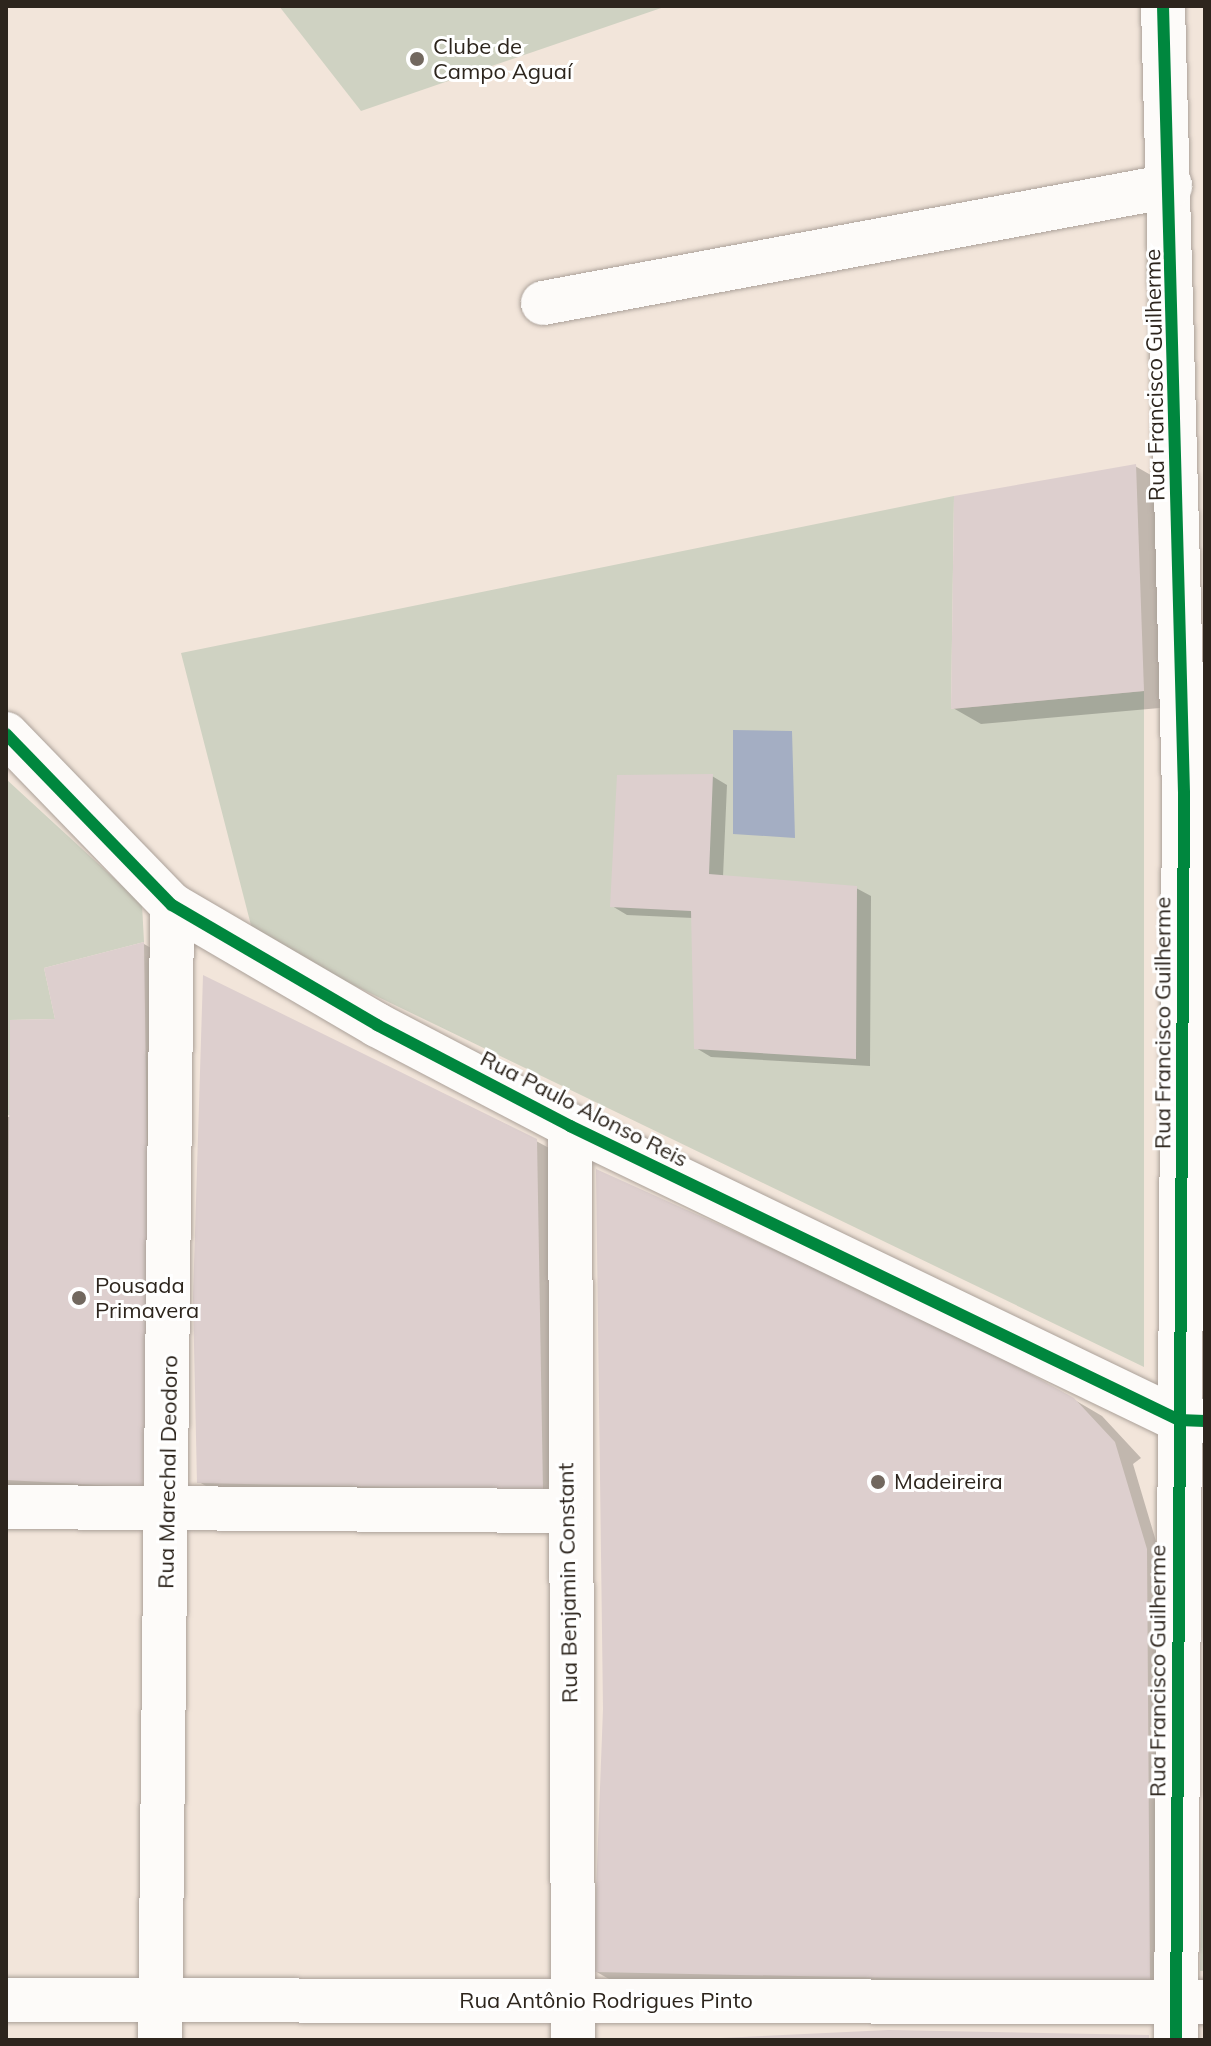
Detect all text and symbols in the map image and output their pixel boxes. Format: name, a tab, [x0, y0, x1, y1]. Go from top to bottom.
place label: Clube de Campo Aguaí	[433, 33, 572, 84]
marker: Clube de Campo Aguaí	[408, 50, 426, 68]
street label: Rua Francisco Guilherme	[1140, 249, 1170, 501]
street label: Rua Francisco Guilherme	[1150, 897, 1176, 1149]
street label: Rua Paulo Alonso Reis	[476, 1045, 692, 1173]
place label: Pousada Primavera	[95, 1272, 199, 1324]
marker: Pousada Primavera	[70, 1289, 88, 1307]
street label: Rua Marechal Deodoro	[153, 1355, 183, 1589]
street label: Rua Benjamin Constant	[553, 1463, 583, 1703]
place label: Madeireira	[894, 1469, 1003, 1495]
marker: Madeireira	[869, 1473, 887, 1491]
street label: Rua Francisco Guilherme	[1145, 1545, 1171, 1797]
street label: Rua Antônio Rodrigues Pinto	[459, 1988, 753, 2014]

